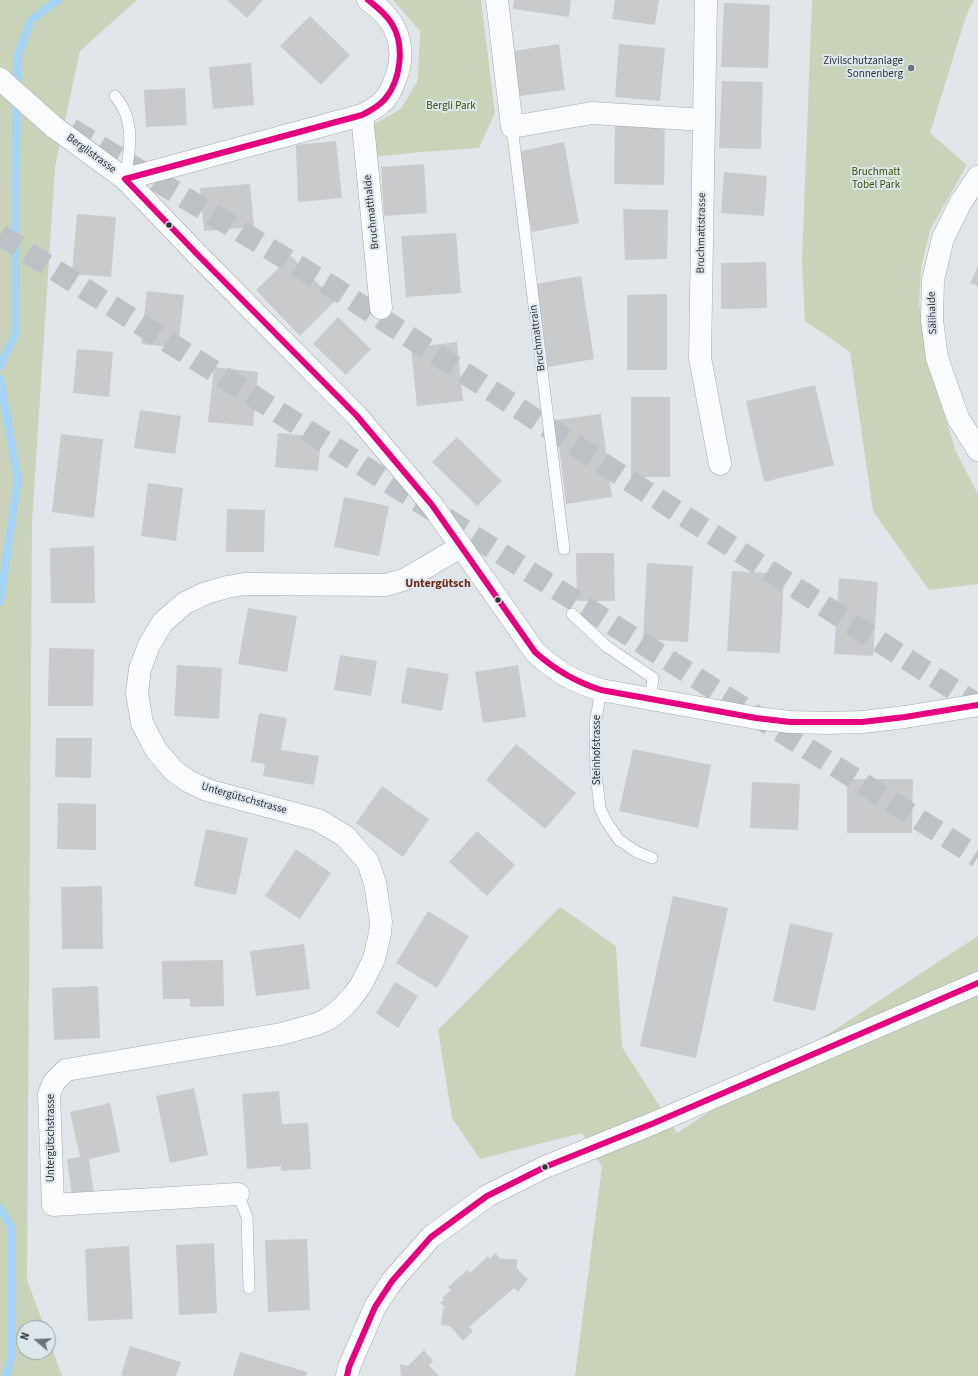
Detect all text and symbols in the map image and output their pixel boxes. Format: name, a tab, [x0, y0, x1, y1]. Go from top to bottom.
place label: Zivilschutzanlage Sonnenberg	[823, 55, 903, 81]
marker: Zivilschutzanlage Sonnenberg	[906, 63, 916, 73]
park label: Bergli Park	[426, 100, 476, 114]
street label: Berglistrasse	[63, 131, 119, 177]
park label: Bruchmatt Tobel Park	[852, 166, 900, 192]
street label: Bruchmatthalde	[362, 174, 382, 250]
street label: Bruchmattstrasse	[695, 193, 709, 273]
unlabelled marker	[164, 220, 174, 230]
street label: Sälihalde	[926, 291, 940, 335]
street label: Bruchmattrain	[527, 304, 549, 372]
district label: Untergütsch	[405, 577, 471, 591]
unlabelled marker	[493, 595, 503, 605]
street label: Steinhofstrasse	[591, 715, 605, 785]
street label: Untergütschstrasse	[200, 780, 288, 818]
street label: Untergütschstrasse	[45, 1094, 59, 1182]
unlabelled marker	[540, 1162, 550, 1172]
north arrow	[16, 1320, 56, 1360]
text: N	[17, 1330, 33, 1342]

